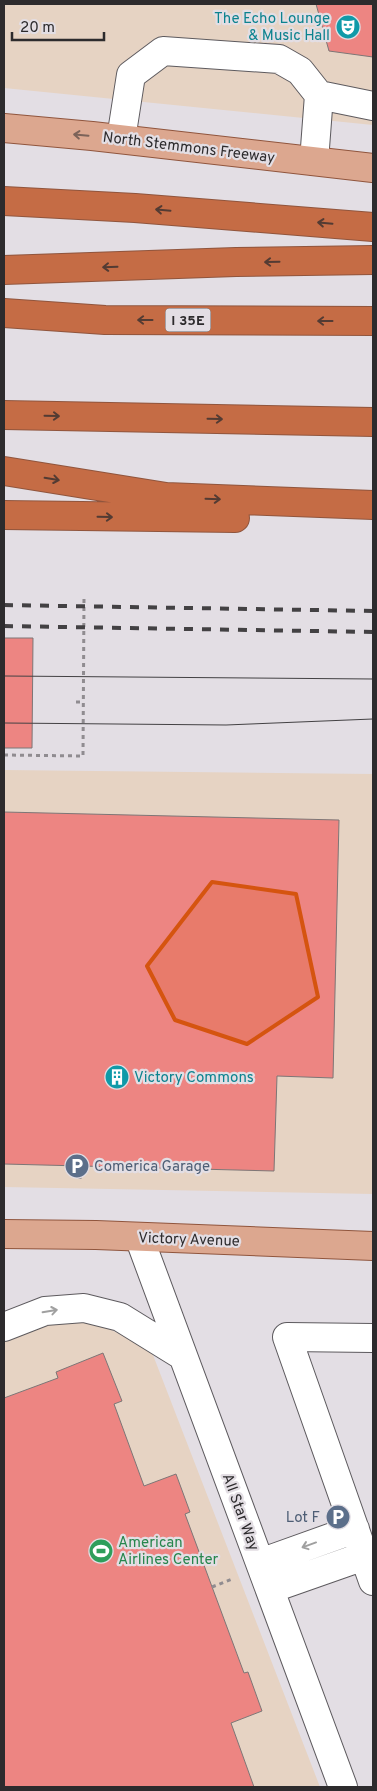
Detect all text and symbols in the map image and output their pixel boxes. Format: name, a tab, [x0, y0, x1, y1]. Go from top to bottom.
scale bar	[12, 10, 105, 42]
place label: The Echo Lounge & Music Hall	[214, 10, 330, 46]
theatre icon: The Echo Lounge & Music Hall	[335, 14, 361, 40]
text: 20 m	[20, 19, 55, 38]
street label: North Stemmons Freeway	[102, 128, 276, 168]
one-way arrow	[74, 130, 90, 140]
one-way arrow	[155, 206, 171, 215]
one-way arrow	[317, 219, 333, 228]
one-way arrow	[264, 257, 280, 267]
one-way arrow	[102, 262, 118, 271]
road number: I 35E	[166, 308, 210, 332]
one-way arrow	[137, 315, 153, 325]
one-way arrow	[317, 316, 333, 326]
one-way arrow	[44, 411, 60, 420]
one-way arrow	[206, 414, 223, 424]
one-way arrow	[43, 474, 59, 484]
one-way arrow	[204, 494, 221, 504]
one-way arrow	[96, 512, 113, 522]
building icon: Victory Commons	[104, 1064, 130, 1090]
place label: Victory Commons	[134, 1069, 254, 1088]
parking icon: Comerica Garage	[64, 1153, 90, 1179]
place label: Comerica Garage	[94, 1158, 210, 1177]
street label: Victory Avenue	[138, 1229, 240, 1252]
one-way arrow	[41, 1306, 57, 1316]
street label: All Star Way	[217, 1471, 262, 1554]
parking icon: Lot F	[325, 1504, 351, 1530]
place label: Lot F	[286, 1509, 320, 1528]
place label: American Airlines Center	[118, 1534, 219, 1570]
sports icon: American Airlines Center	[88, 1538, 114, 1564]
one-way arrow	[302, 1541, 317, 1550]

